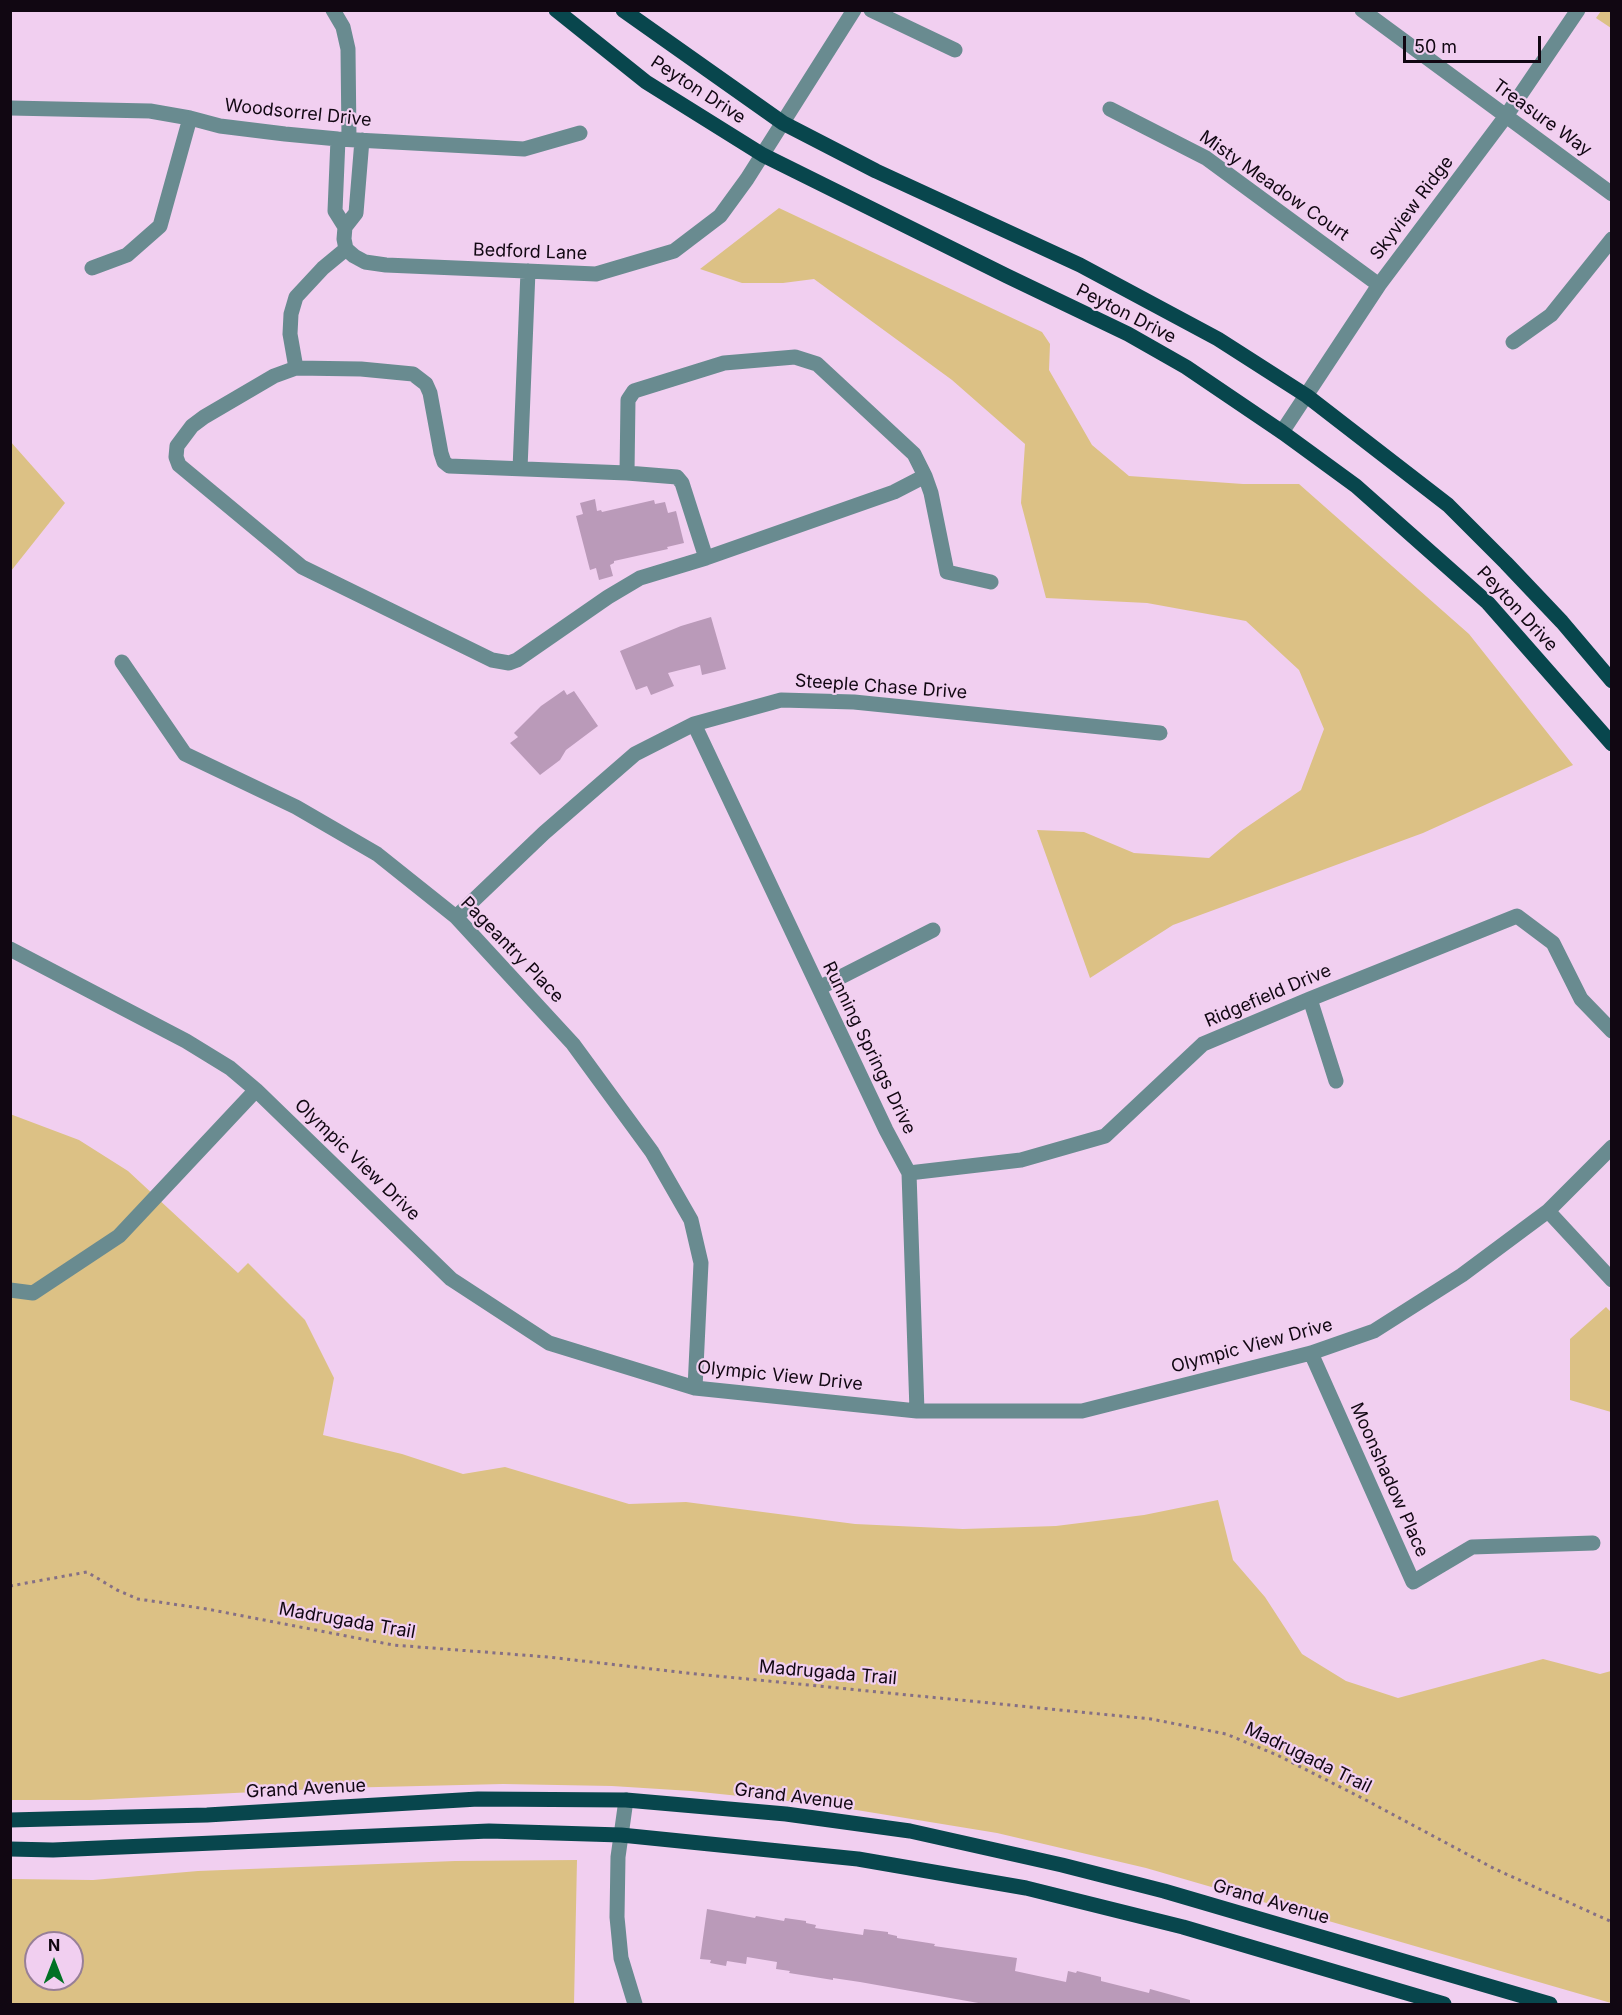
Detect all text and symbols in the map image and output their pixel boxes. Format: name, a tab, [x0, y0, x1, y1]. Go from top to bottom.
scale bar	[1406, 24, 1544, 62]
text: 50 m	[1414, 36, 1457, 57]
street label: Peyton Drive	[646, 51, 750, 129]
street label: Treasure Way	[1488, 75, 1596, 161]
street label: Woodsorrel Drive	[223, 95, 373, 131]
street label: Misty Meadow Court	[1195, 126, 1353, 246]
street label: Skyview Ridge	[1366, 152, 1458, 264]
street label: Bedford Lane	[473, 239, 587, 265]
street label: Peyton Drive	[1073, 280, 1179, 348]
street label: Peyton Drive	[1472, 562, 1562, 656]
street label: Steeple Chase Drive	[794, 670, 968, 704]
street label: Pageantry Place	[456, 893, 568, 1007]
street label: Running Springs Drive	[818, 958, 920, 1138]
street label: Ridgefield Drive	[1202, 960, 1334, 1032]
street label: Olympic View Drive	[290, 1094, 424, 1226]
street label: Olympic View Drive	[1169, 1314, 1335, 1378]
street label: Olympic View Drive	[696, 1357, 864, 1395]
street label: Moonshadow Place	[1345, 1399, 1433, 1561]
street label: Madrugada Trail	[277, 1598, 417, 1644]
street label: Madrugada Trail	[758, 1656, 898, 1690]
street label: Madrugada Trail	[1241, 1718, 1375, 1798]
street label: Grand Avenue	[245, 1775, 367, 1803]
street label: Grand Avenue	[733, 1779, 855, 1815]
street label: Grand Avenue	[1210, 1875, 1332, 1929]
north arrow	[24, 1931, 84, 1991]
text: N	[48, 1935, 60, 1955]

